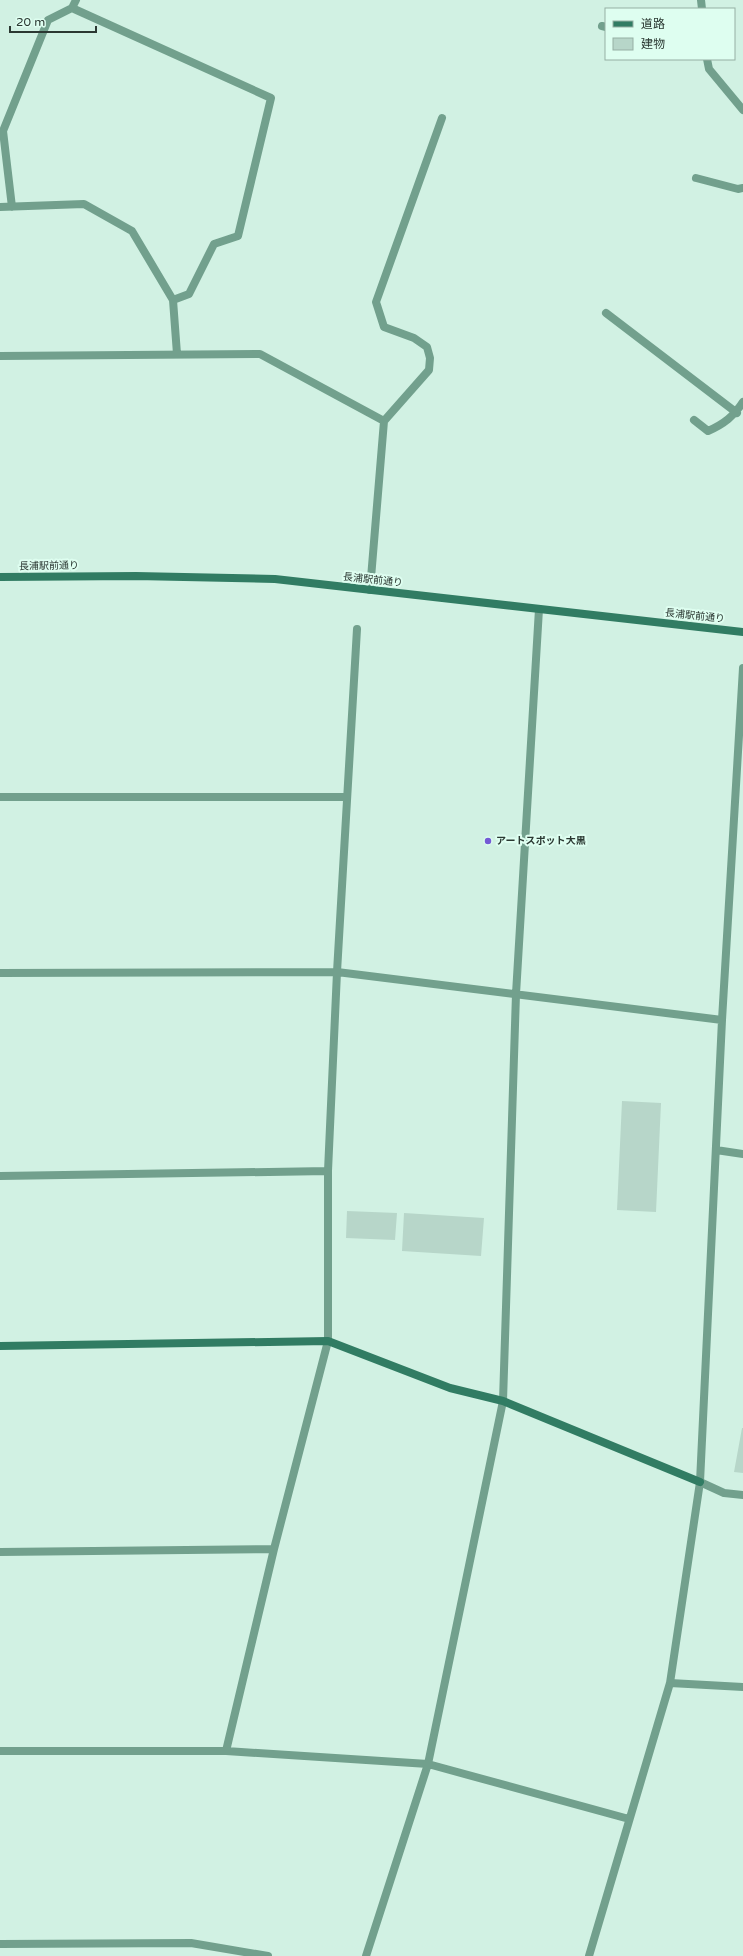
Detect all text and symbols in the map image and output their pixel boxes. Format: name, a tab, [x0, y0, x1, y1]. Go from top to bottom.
scale bar	[10, 8, 96, 34]
legend	[605, 8, 735, 60]
text: 20 m	[16, 15, 45, 29]
text: 道路	[641, 17, 665, 31]
text: 建物	[641, 37, 665, 51]
street label: 長浦駅前通り	[19, 559, 79, 573]
street label: 長浦駅前通り	[343, 571, 403, 589]
street label: 長浦駅前通り	[665, 607, 725, 625]
place label: アートスポット大黒	[496, 835, 585, 847]
marker: アートスポット大黒	[483, 836, 493, 846]

